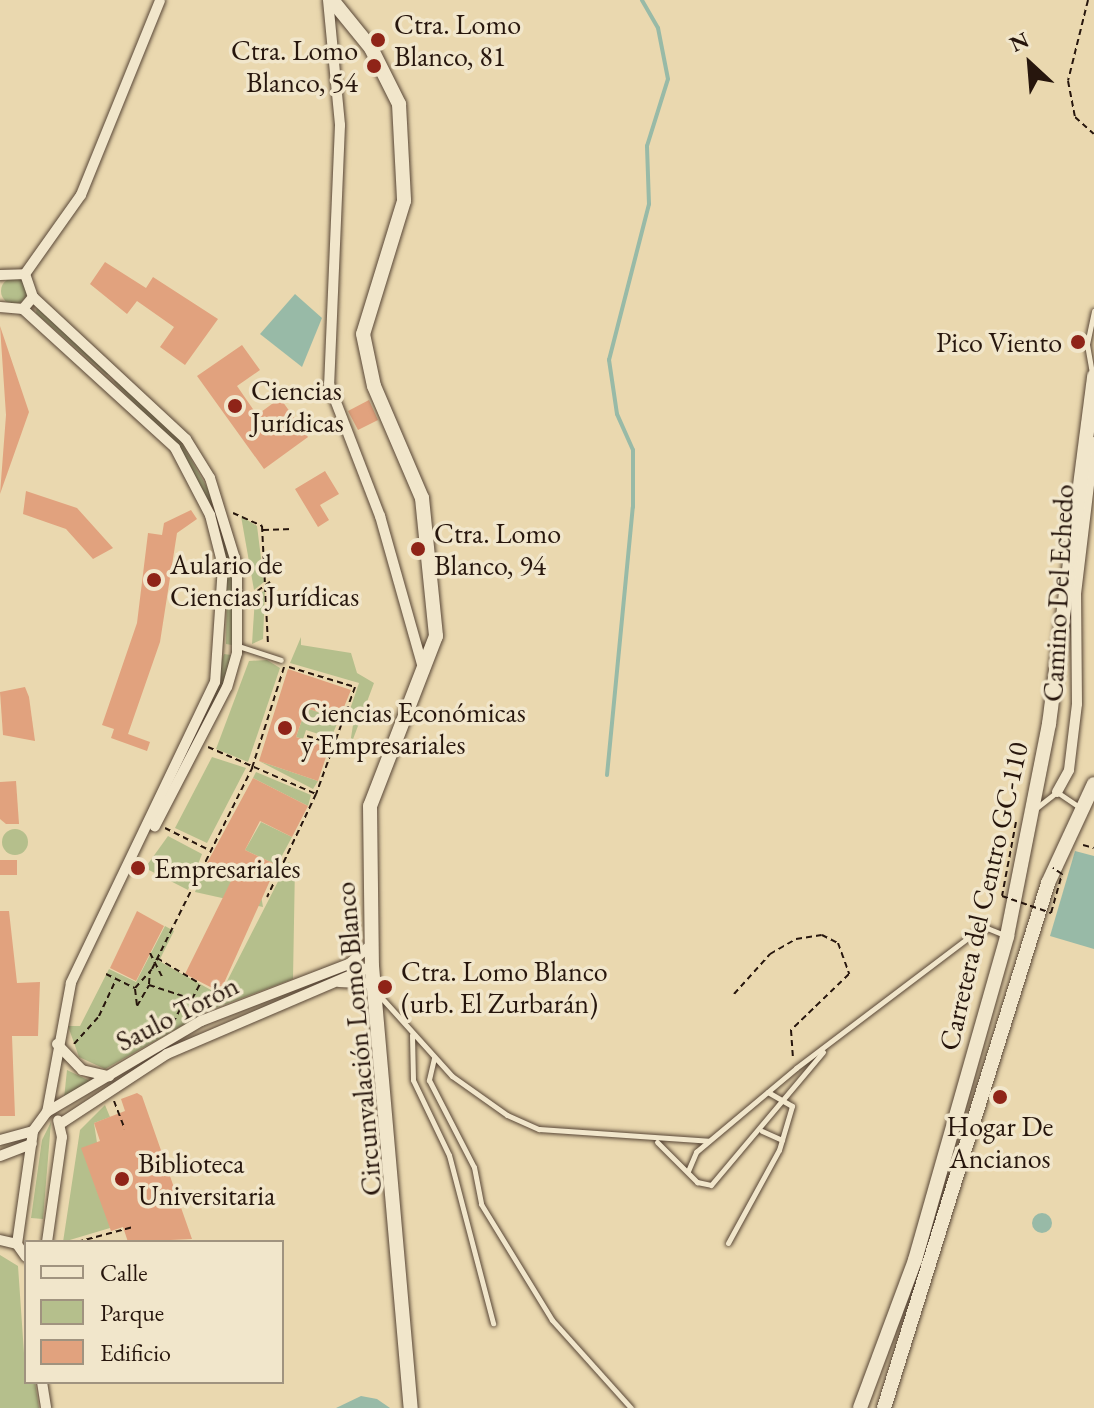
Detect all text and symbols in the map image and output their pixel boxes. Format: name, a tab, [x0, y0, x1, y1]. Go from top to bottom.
place label: Ctra. Lomo Blanco, 81	[394, 7, 521, 73]
north arrow	[990, 24, 1070, 104]
text: N	[1005, 25, 1034, 59]
marker: Ctra. Lomo Blanco, 81	[369, 31, 387, 49]
place label: Ctra. Lomo Blanco, 54	[231, 33, 358, 99]
marker: Ctra. Lomo Blanco, 54	[365, 57, 383, 75]
place label: Pico Viento	[936, 325, 1062, 359]
marker: Pico Viento	[1069, 333, 1087, 351]
place label: Ciencias Jurídicas	[251, 373, 344, 439]
marker: Ciencias Jurídicas	[226, 397, 244, 415]
street label: Camino Del Echedo	[1036, 483, 1080, 703]
place label: Ctra. Lomo Blanco, 94	[434, 516, 561, 582]
marker: Ctra. Lomo Blanco, 94	[409, 540, 427, 558]
place label: Aulario de Ciencias Jurídicas	[170, 547, 359, 613]
marker: Aulario de Ciencias Jurídicas	[145, 571, 163, 589]
place label: Ciencias Económicas y Empresariales	[301, 695, 526, 761]
marker: Ciencias Económicas y Empresariales	[276, 719, 294, 737]
street label: Carretera del Centro GC-110	[931, 739, 1035, 1053]
place label: Empresariales	[154, 851, 301, 885]
marker: Empresariales	[129, 859, 147, 877]
street label: Circunvalación Lomo Blanco	[328, 881, 388, 1197]
place label: Ctra. Lomo Blanco (urb. El Zurbarán)	[401, 954, 607, 1020]
street label: Saulo Torón	[110, 968, 244, 1058]
marker: Ctra. Lomo Blanco (urb. El Zurbarán)	[376, 978, 394, 996]
marker: Hogar De Ancianos	[991, 1088, 1009, 1106]
place label: Hogar De Ancianos	[947, 1109, 1053, 1175]
place label: Biblioteca Universitaria	[138, 1146, 275, 1212]
marker: Biblioteca Universitaria	[113, 1170, 131, 1188]
legend	[24, 1240, 284, 1384]
text: Calle	[100, 1257, 148, 1288]
text: Parque	[100, 1297, 164, 1328]
text: Edificio	[100, 1337, 171, 1368]

